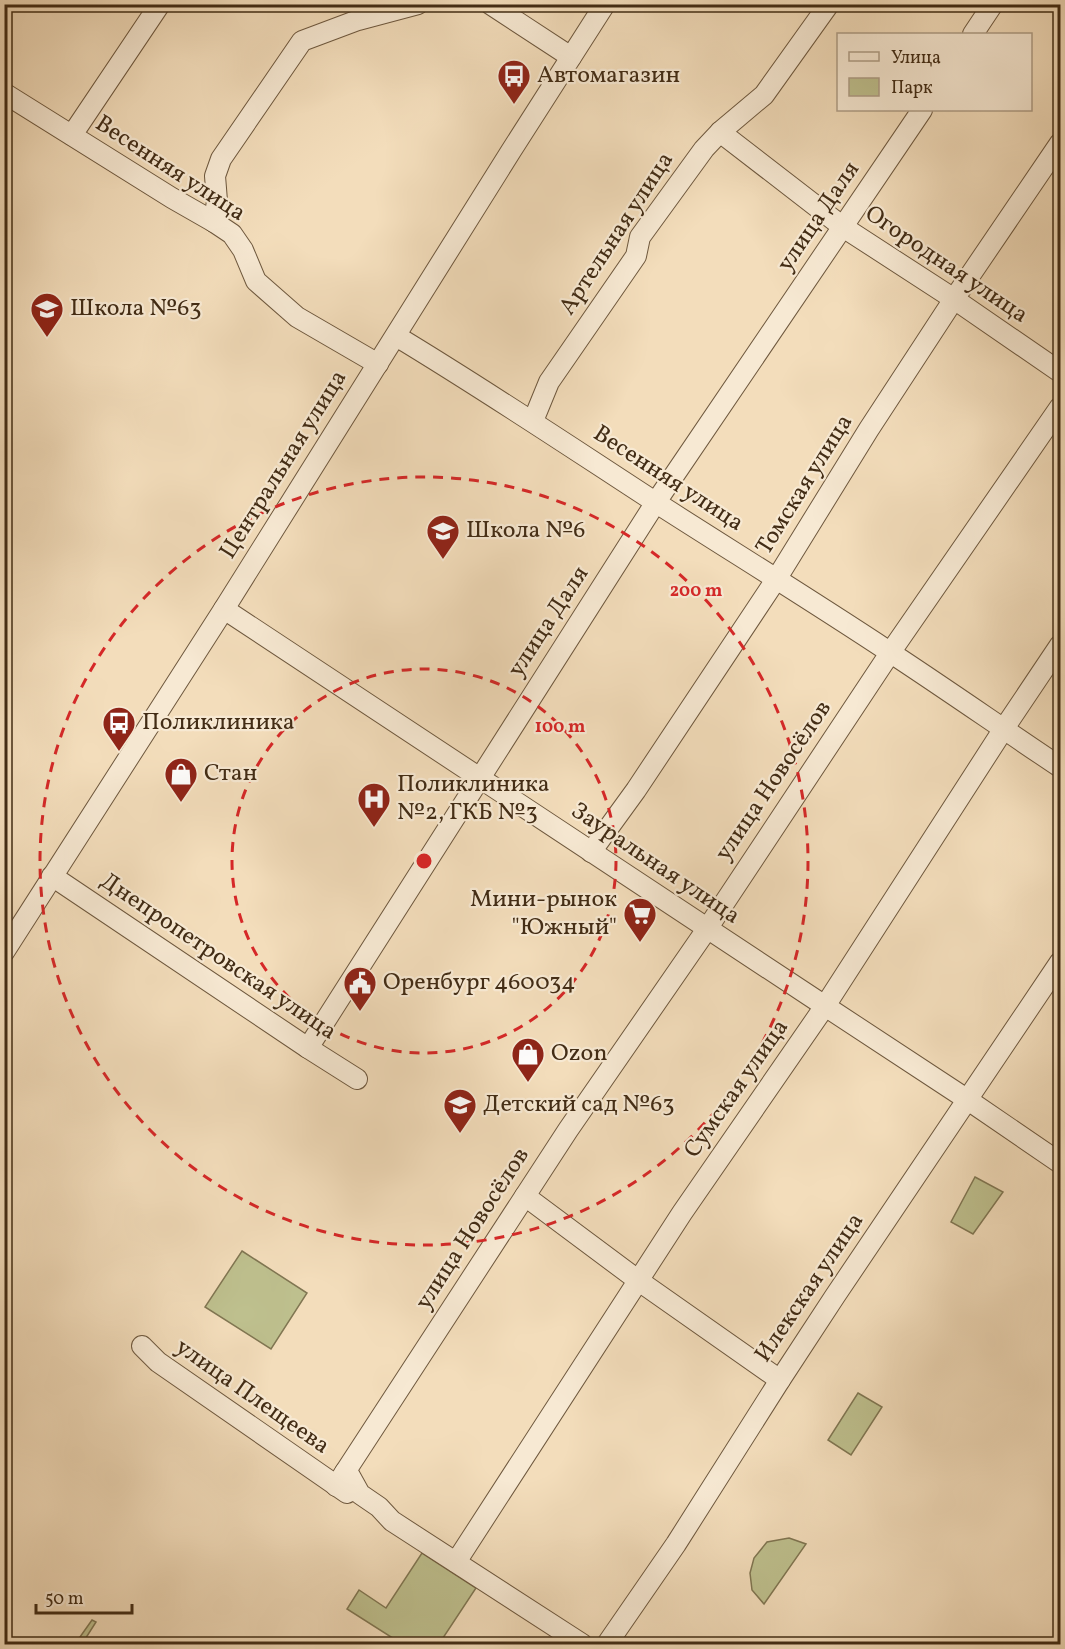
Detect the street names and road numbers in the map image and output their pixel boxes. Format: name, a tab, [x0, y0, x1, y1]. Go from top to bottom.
street label: Весенняя улица	[88, 107, 252, 231]
street label: Артельная улица	[551, 146, 683, 322]
street label: улица Даля	[770, 155, 868, 279]
street label: Огородная улица	[857, 198, 1035, 332]
street label: Центральная улица	[212, 364, 356, 566]
street label: Томская улица	[748, 408, 862, 562]
street label: Весенняя улица	[586, 417, 750, 541]
street label: улица Даля	[500, 560, 598, 684]
street label: улица Новосёлов	[707, 694, 841, 868]
street label: Зауральная улица	[563, 795, 747, 933]
street label: Днепропетровская улица	[93, 865, 343, 1049]
street label: Сумская улица	[676, 1013, 798, 1165]
street label: улица Новосёлов	[408, 1141, 538, 1317]
street label: Илекская улица	[747, 1206, 873, 1370]
street label: улица Плещеева	[168, 1331, 336, 1463]

